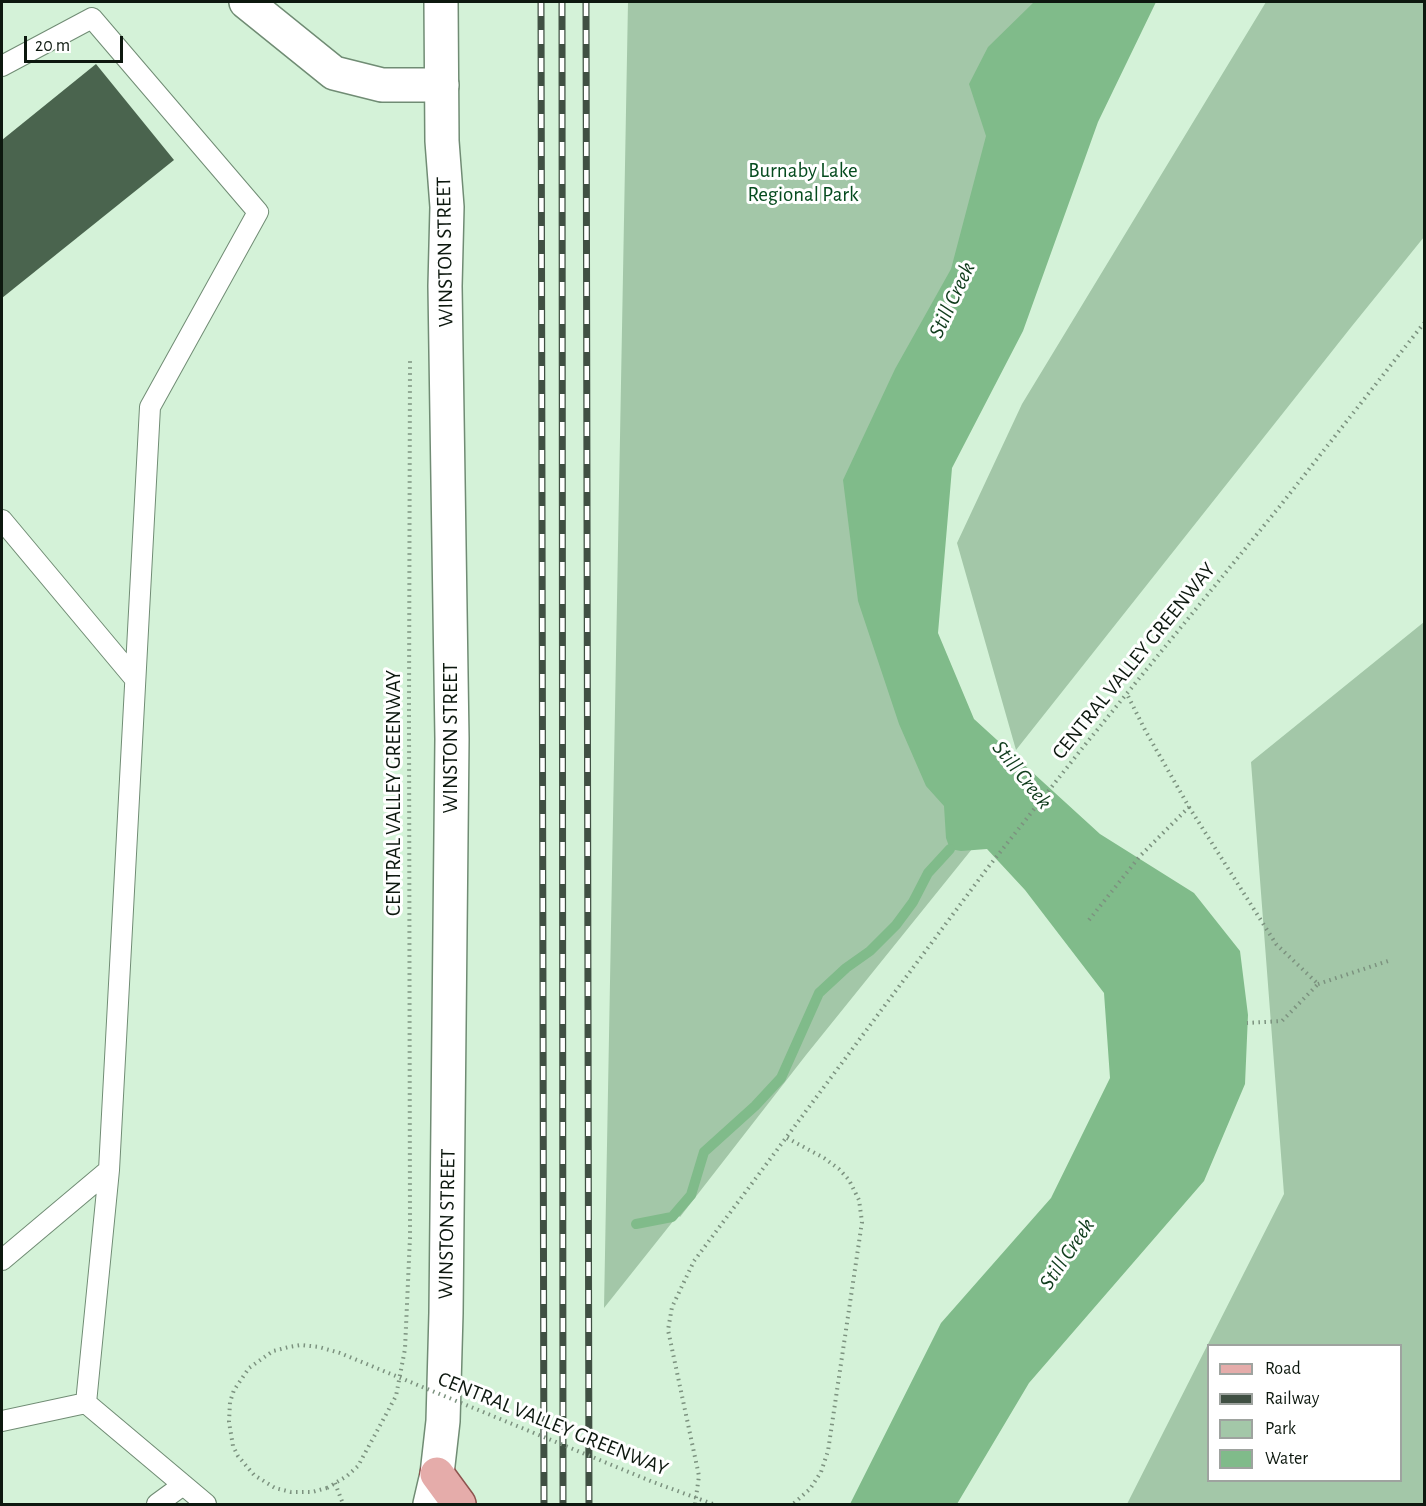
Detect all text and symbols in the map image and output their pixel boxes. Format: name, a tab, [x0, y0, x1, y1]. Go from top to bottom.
scale bar	[27, 24, 126, 62]
text: 20 m	[35, 37, 70, 55]
park label: Burnaby Lake Regional Park	[747, 158, 859, 208]
street label: WINSTON STREET	[431, 176, 459, 328]
water label: Still Creek	[923, 258, 981, 342]
street label: CENTRAL VALLEY GREENWAY	[1047, 557, 1221, 765]
street label: WINSTON STREET	[438, 663, 464, 813]
street label: CENTRAL VALLEY GREENWAY	[381, 670, 407, 916]
water label: Still Creek	[986, 735, 1058, 815]
street label: WINSTON STREET	[433, 1148, 461, 1300]
water label: Still Creek	[1034, 1213, 1100, 1295]
legend	[1207, 1344, 1402, 1482]
text: Road	[1265, 1360, 1301, 1378]
street label: CENTRAL VALLEY GREENWAY	[434, 1366, 672, 1482]
text: Railway	[1265, 1390, 1319, 1408]
text: Park	[1265, 1420, 1296, 1438]
text: Water	[1265, 1450, 1308, 1468]

